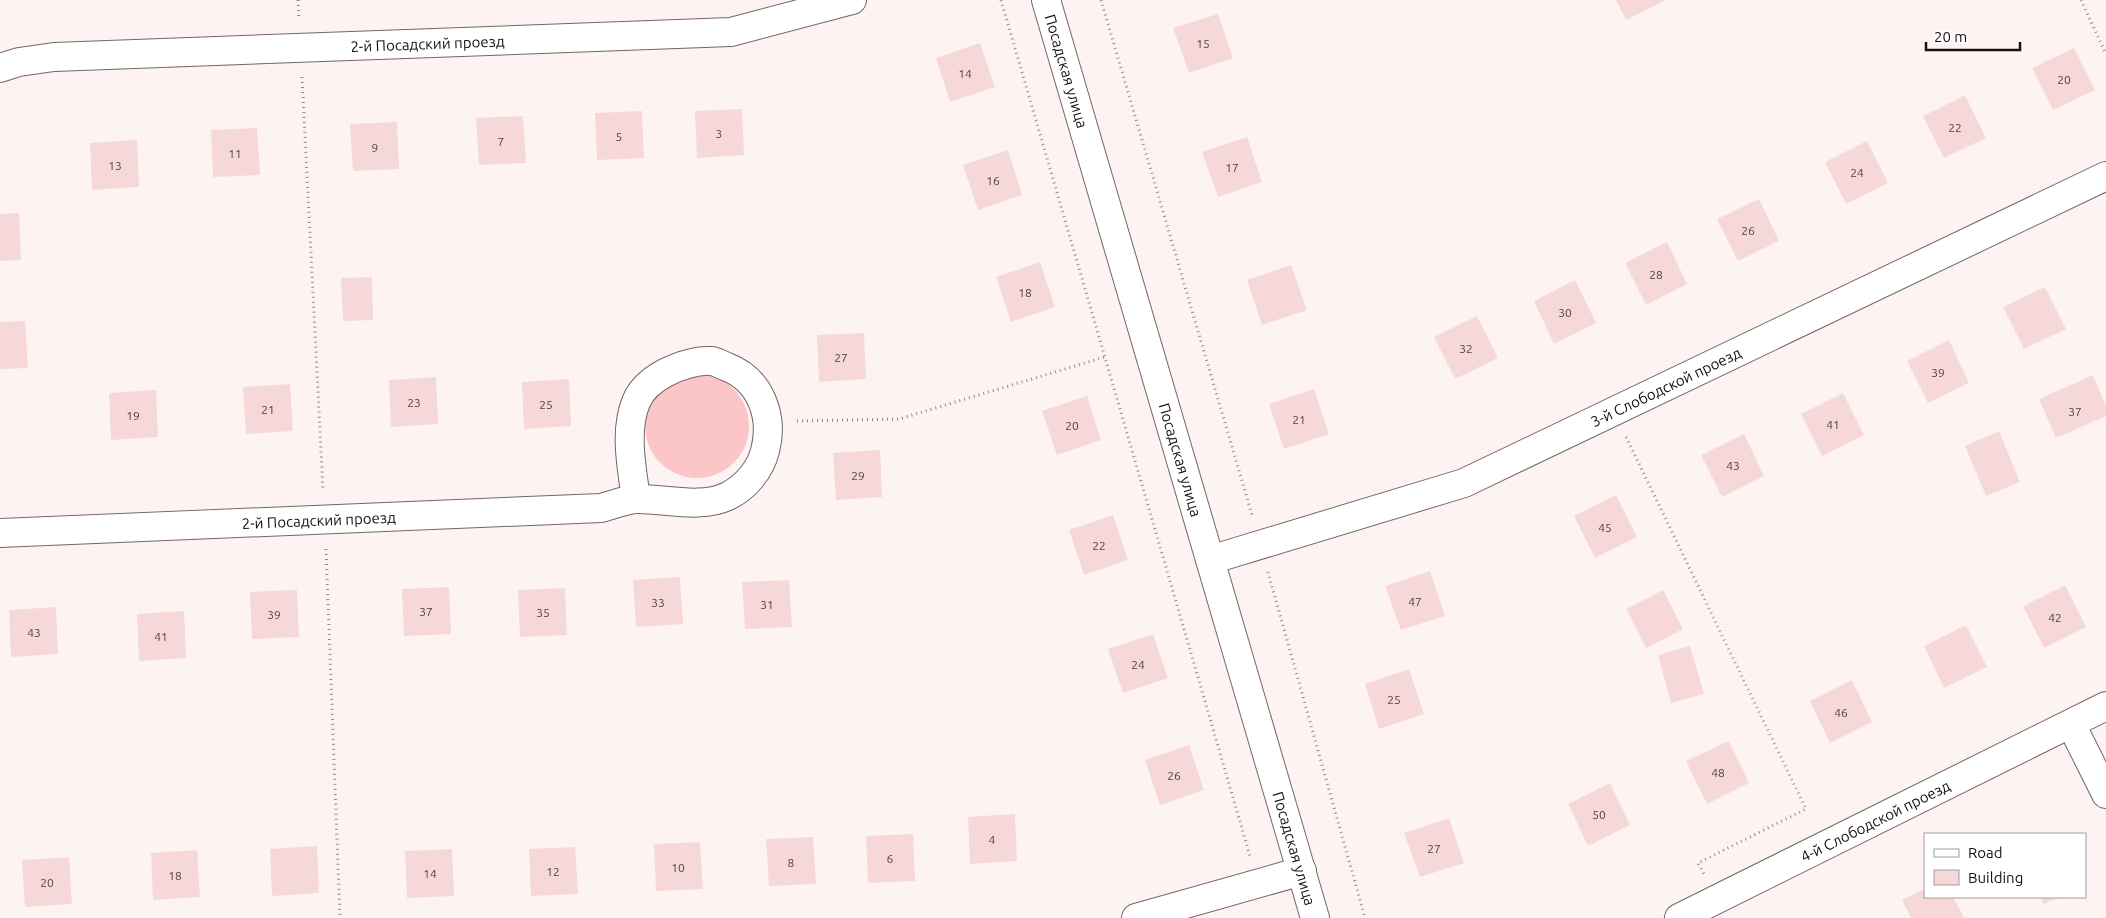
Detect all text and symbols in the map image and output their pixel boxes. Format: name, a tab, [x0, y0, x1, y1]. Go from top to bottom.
street label: Посадская улица	[1042, 12, 1092, 130]
scale bar	[1926, 20, 2020, 52]
text: 20 m	[1934, 28, 1967, 45]
street label: 2-й Посадский проезд	[350, 32, 505, 55]
house number: 15	[1196, 37, 1210, 50]
house number: 14	[958, 67, 972, 80]
house number: 20	[2057, 73, 2071, 86]
house number: 22	[1948, 121, 1962, 134]
house number: 3	[716, 127, 722, 140]
house number: 5	[616, 130, 622, 143]
house number: 7	[498, 135, 504, 148]
house number: 9	[372, 141, 378, 154]
house number: 11	[228, 147, 242, 160]
house number: 13	[108, 159, 122, 172]
house number: 17	[1225, 161, 1239, 174]
house number: 24	[1850, 166, 1864, 179]
house number: 16	[986, 174, 1000, 187]
house number: 26	[1741, 224, 1755, 237]
house number: 28	[1649, 268, 1663, 281]
house number: 18	[1018, 286, 1032, 299]
house number: 30	[1558, 306, 1572, 319]
house number: 32	[1459, 342, 1473, 355]
street label: 3-й Слободской проезд	[1588, 343, 1744, 430]
house number: 27	[834, 351, 848, 364]
house number: 39	[1931, 366, 1945, 379]
house number: 23	[407, 396, 421, 409]
house number: 25	[539, 398, 553, 411]
street label: Посадская улица	[1156, 401, 1205, 519]
house number: 21	[261, 403, 275, 416]
house number: 37	[2068, 405, 2082, 418]
house number: 19	[126, 409, 140, 422]
house number: 21	[1292, 413, 1306, 426]
house number: 41	[1826, 418, 1840, 431]
house number: 20	[1065, 419, 1079, 432]
house number: 43	[1726, 459, 1740, 472]
house number: 29	[851, 469, 865, 482]
street label: 2-й Посадский проезд	[241, 508, 396, 531]
house number: 45	[1598, 521, 1612, 534]
house number: 22	[1092, 539, 1106, 552]
house number: 47	[1408, 595, 1422, 608]
house number: 33	[651, 596, 665, 609]
house number: 31	[760, 598, 774, 611]
house number: 37	[419, 605, 433, 618]
house number: 35	[536, 606, 550, 619]
house number: 39	[267, 608, 281, 621]
house number: 42	[2048, 611, 2062, 624]
house number: 43	[27, 626, 41, 639]
house number: 41	[154, 630, 168, 643]
house number: 24	[1131, 658, 1145, 671]
house number: 25	[1387, 693, 1401, 706]
house number: 46	[1834, 706, 1848, 719]
house number: 48	[1711, 766, 1725, 779]
house number: 26	[1167, 769, 1181, 782]
street label: 4-й Слободской проезд	[1798, 776, 1953, 865]
street label: Посадская улица	[1270, 789, 1319, 907]
house number: 50	[1592, 808, 1606, 821]
house number: 4	[989, 833, 996, 846]
legend	[1924, 833, 2086, 898]
house number: 27	[1427, 842, 1441, 855]
text: Road	[1968, 844, 2003, 861]
house number: 6	[887, 852, 894, 865]
house number: 8	[788, 856, 795, 869]
house number: 10	[671, 861, 685, 874]
house number: 12	[546, 865, 560, 878]
house number: 14	[423, 867, 437, 880]
house number: 18	[168, 869, 182, 882]
text: Building	[1968, 869, 2023, 886]
house number: 20	[40, 876, 54, 889]

